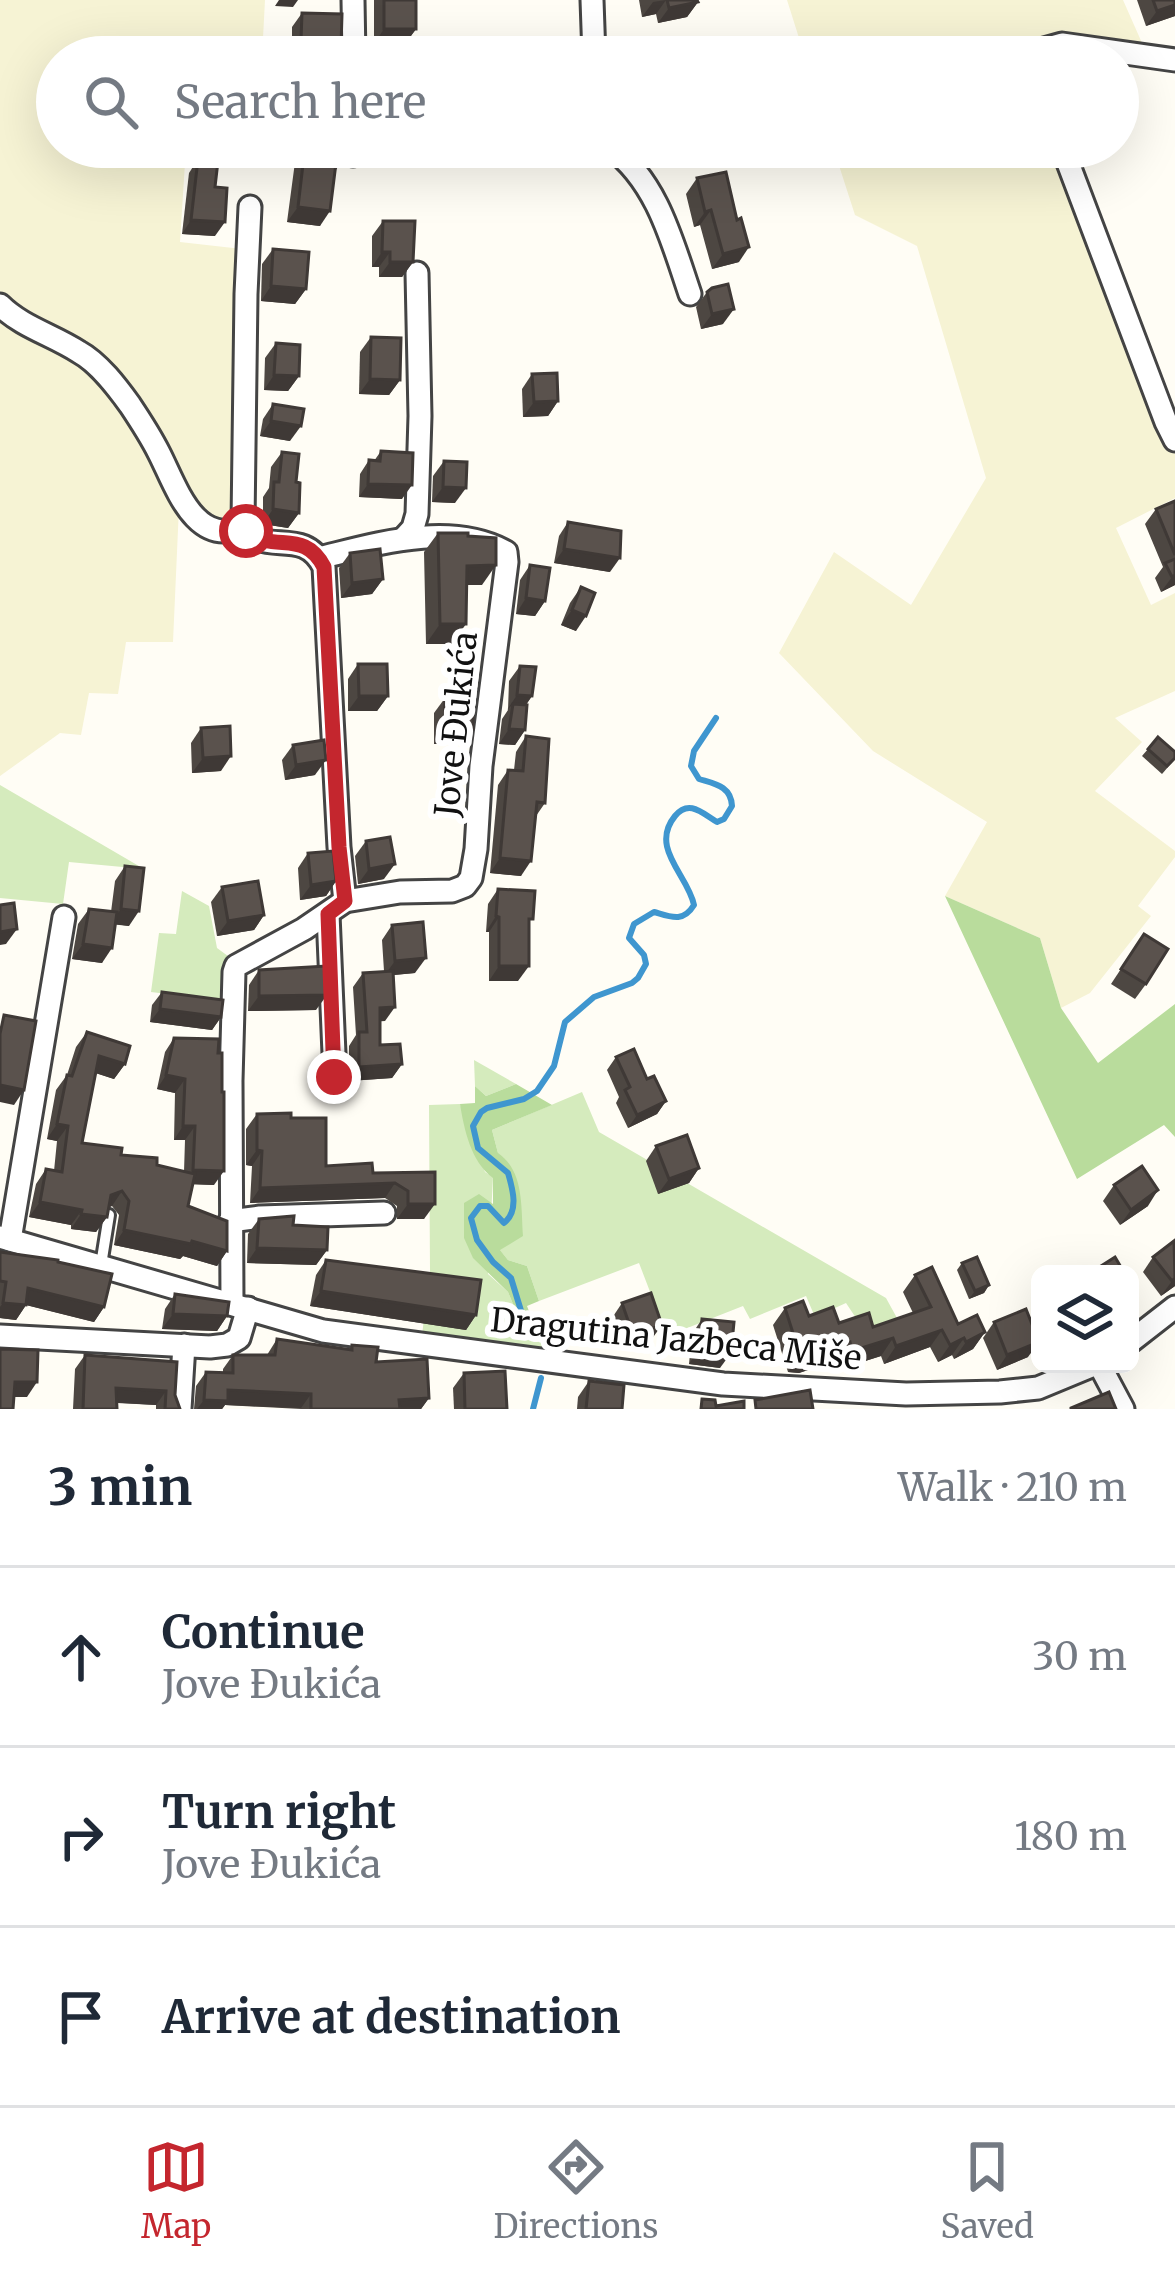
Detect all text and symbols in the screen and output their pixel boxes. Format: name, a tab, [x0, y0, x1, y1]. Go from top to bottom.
search box	[36, 36, 1139, 168]
icon: search	[78, 69, 144, 135]
text: Search here	[174, 74, 426, 130]
route start	[219, 504, 273, 558]
street label: Jove Đukića	[426, 630, 486, 819]
route end	[307, 1050, 361, 1104]
map controls	[1031, 1265, 1139, 1373]
button: layers	[1031, 1265, 1139, 1373]
street label: Dragutina Jazbeca Miše	[488, 1299, 864, 1379]
text: 3 min	[48, 1455, 192, 1519]
text: Walk · 210 m	[898, 1463, 1127, 1512]
text: Continue	[162, 1604, 364, 1660]
icon: ahead	[48, 1624, 114, 1690]
text: 30 m	[1032, 1632, 1127, 1681]
text: Jove Đukića	[162, 1660, 381, 1709]
text: Turn right	[162, 1784, 396, 1840]
icon: right	[48, 1804, 114, 1870]
text: 180 m	[1014, 1812, 1127, 1861]
text: Jove Đukića	[162, 1840, 381, 1889]
icon: arrive	[48, 1984, 114, 2050]
text: Arrive at destination	[162, 1989, 620, 2045]
tab: Map	[141, 2134, 211, 2247]
tab: Directions	[493, 2134, 658, 2247]
tab: Saved	[940, 2134, 1034, 2247]

